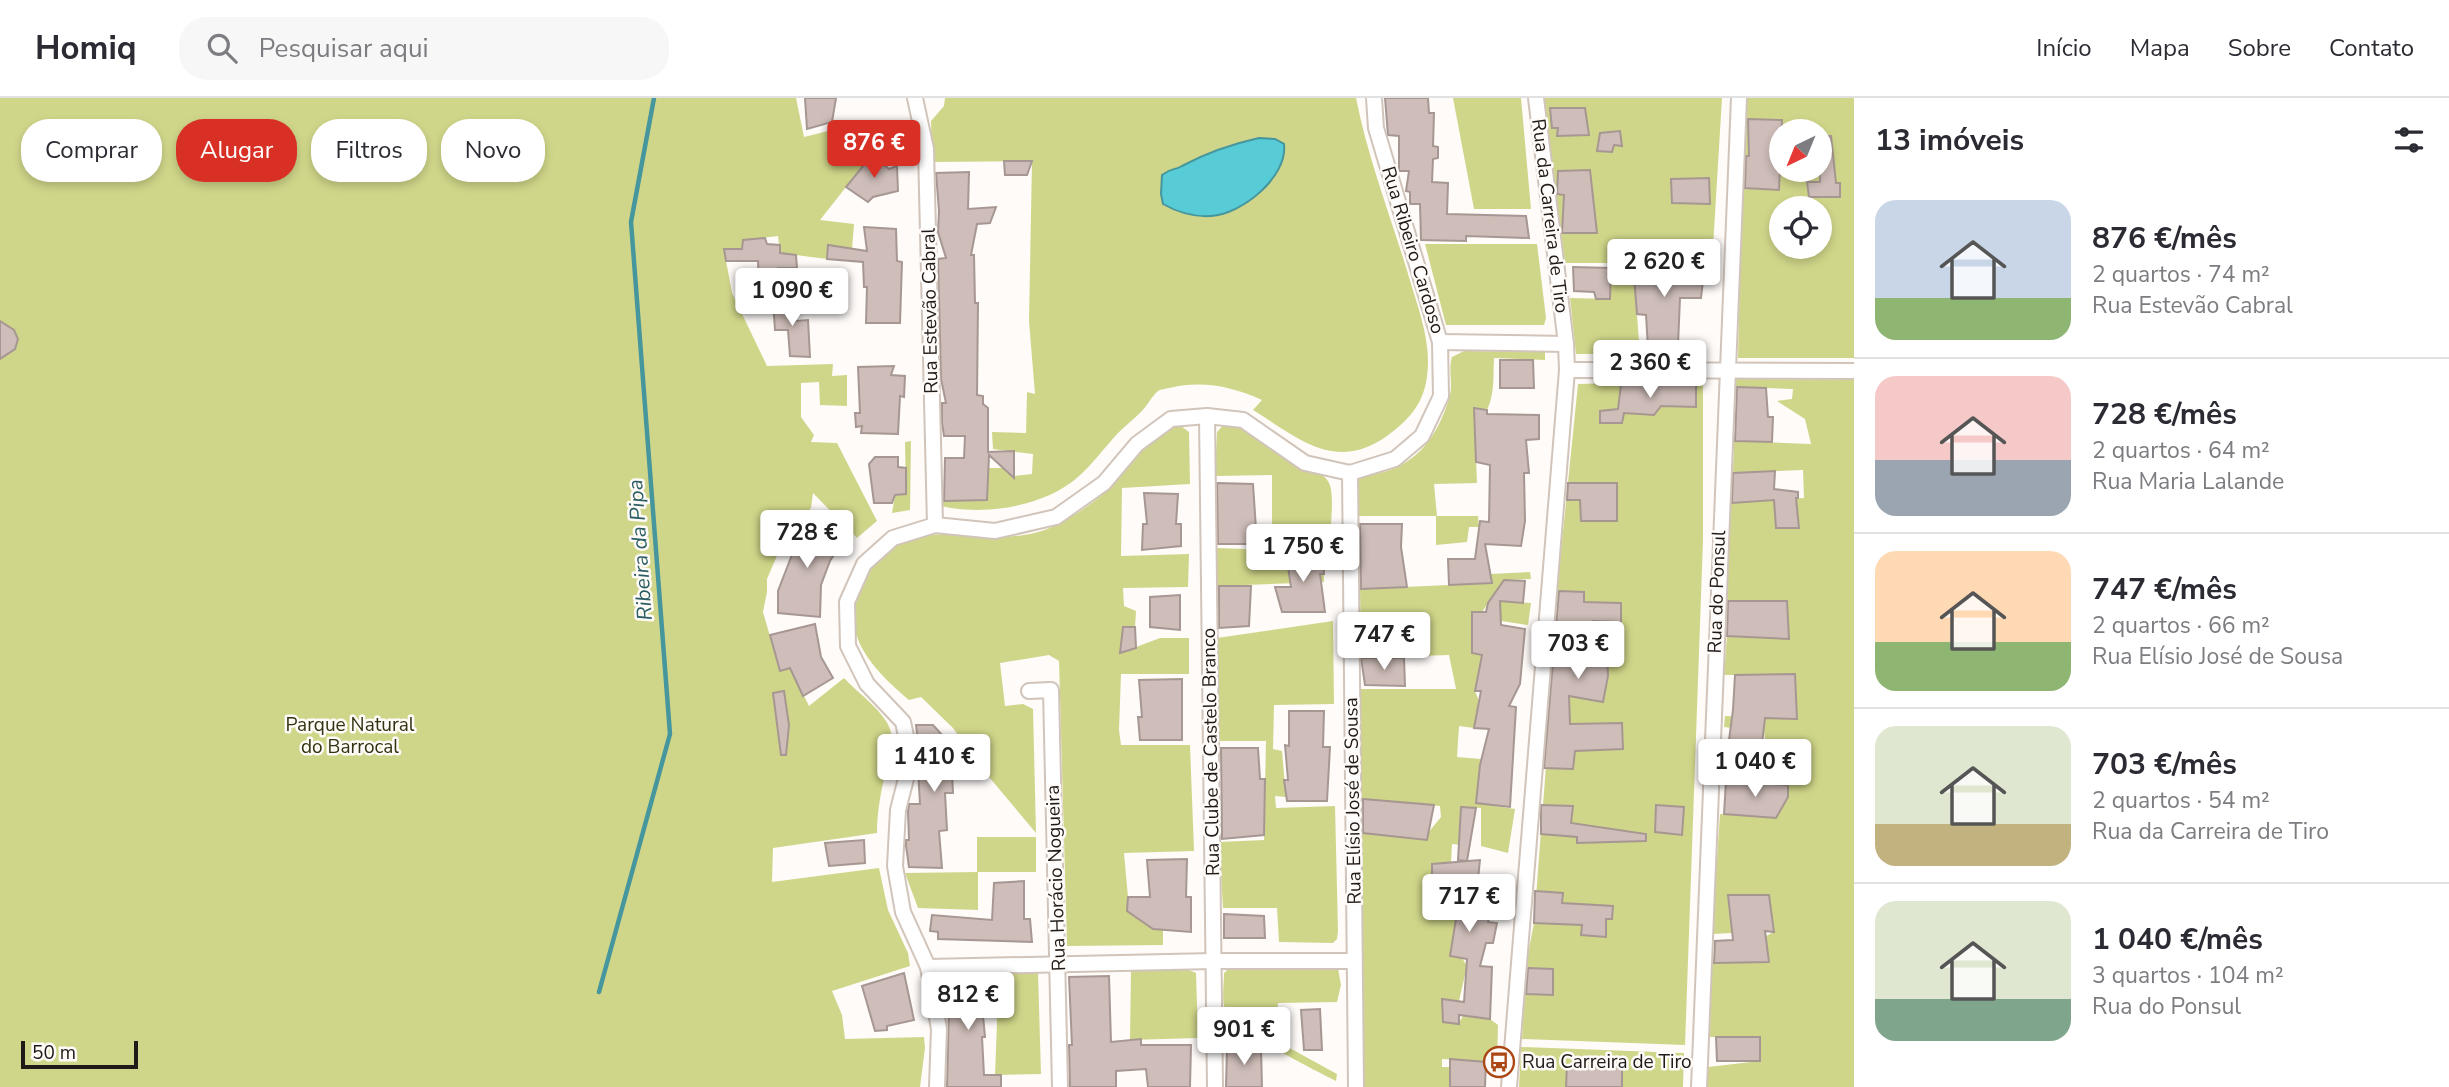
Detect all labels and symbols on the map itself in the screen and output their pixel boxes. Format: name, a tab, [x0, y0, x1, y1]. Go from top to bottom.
street label: Rua da Carreira de Tiro	[1525, 117, 1575, 315]
north arrow	[1769, 119, 1832, 182]
pin: 876 €	[825, 120, 923, 180]
street label: Rua Ribeiro Cardoso	[1375, 163, 1451, 337]
street label: Rua Estevão Cabral	[916, 227, 944, 394]
pin: 2 620 €	[1599, 240, 1729, 299]
pin: 1 090 €	[727, 268, 857, 328]
pin: 2 360 €	[1585, 341, 1715, 400]
water label: Ribeira da Pipa	[621, 478, 659, 622]
pin: 728 €	[758, 510, 856, 570]
pin: 1 750 €	[1238, 524, 1368, 584]
street label: Rua do Ponsul	[1702, 530, 1732, 654]
pin: 747 €	[1335, 612, 1433, 672]
pin: 703 €	[1529, 622, 1627, 681]
street label: Rua Clube de Castelo Branco	[1196, 628, 1226, 876]
street label: Rua Elísio José de Sousa	[1338, 697, 1368, 905]
park label: Parque Natural do Barrocal	[286, 712, 415, 760]
pin: 1 410 €	[869, 734, 999, 794]
pin: 1 040 €	[1690, 740, 1820, 799]
street label: Rua Horácio Nogueira	[1040, 784, 1072, 972]
pin: 717 €	[1420, 874, 1518, 934]
pin: 812 €	[919, 972, 1017, 1032]
pin: 901 €	[1195, 1007, 1293, 1067]
scale bar	[21, 1038, 138, 1070]
bus stop icon: Rua Carreira de Tiro	[1482, 1045, 1516, 1079]
place label: Rua Carreira de Tiro	[1522, 1049, 1692, 1075]

